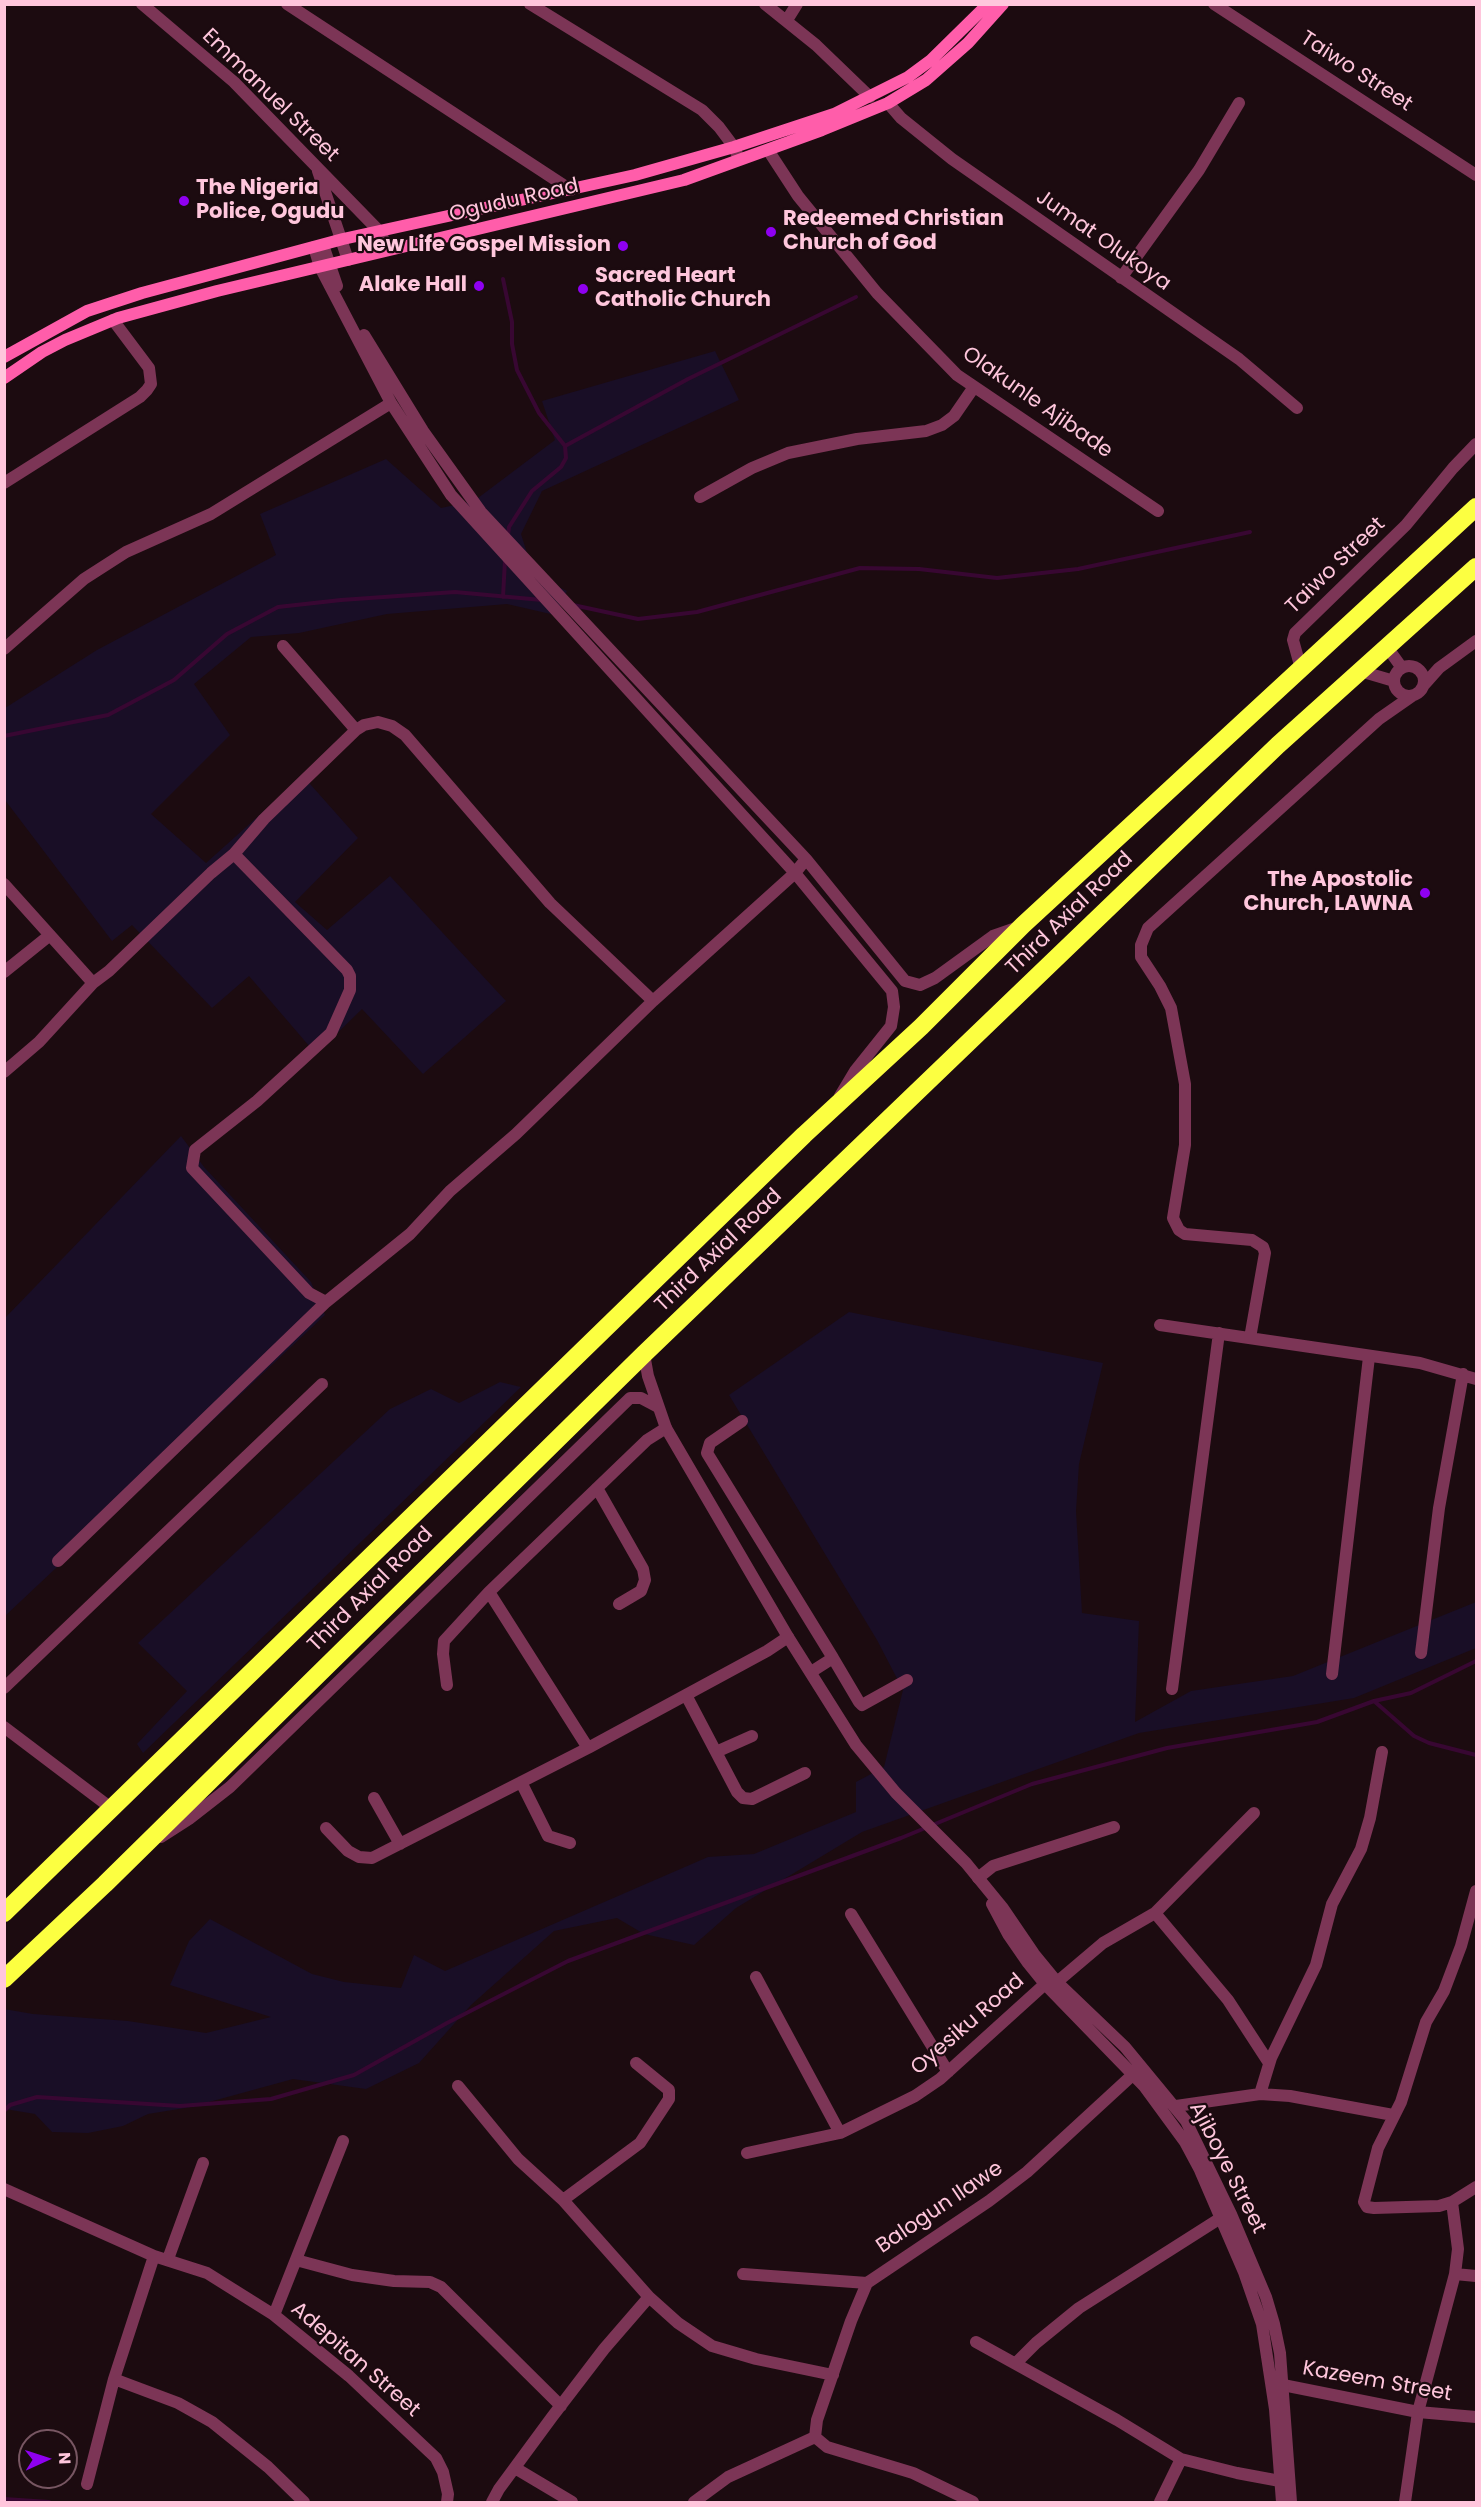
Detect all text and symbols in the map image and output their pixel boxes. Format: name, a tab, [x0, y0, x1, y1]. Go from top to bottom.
street label: Emmanuel Street	[196, 24, 344, 168]
street label: Taiwo Street	[1295, 26, 1417, 118]
street label: Ogudu Road	[447, 174, 581, 228]
place label: The Nigeria Police, Ogudu	[196, 176, 344, 226]
street label: Jumat Olukoya	[1031, 185, 1175, 297]
marker: The Nigeria Police, Ogudu	[177, 194, 191, 208]
place label: Redeemed Christian Church of God	[783, 207, 1004, 257]
marker: Redeemed Christian Church of God	[764, 225, 778, 239]
place label: New Life Gospel Mission	[357, 233, 611, 259]
marker: New Life Gospel Mission	[616, 239, 630, 253]
place label: Sacred Heart Catholic Church	[595, 264, 771, 314]
place label: Alake Hall	[359, 273, 467, 299]
marker: Alake Hall	[472, 279, 486, 293]
marker: Sacred Heart Catholic Church	[576, 282, 590, 296]
street label: Olakunle Ajibade	[957, 342, 1117, 464]
street label: Taiwo Street	[1281, 512, 1391, 620]
street label: Third Axial Road	[1001, 847, 1139, 981]
place label: The Apostolic Church, LAWNA	[1244, 868, 1413, 918]
marker: The Apostolic Church, LAWNA	[1418, 886, 1432, 900]
street label: Third Axial Road	[650, 1184, 788, 1318]
street label: Third Axial Road	[303, 1522, 439, 1658]
street label: Oyesiku Road	[906, 1969, 1030, 2081]
street label: Ajiboye Street	[1183, 2098, 1271, 2238]
street label: Balogun Ilawe	[872, 2156, 1008, 2260]
street label: Adepitan Street	[285, 2297, 425, 2423]
street label: Kazeem Street	[1300, 2356, 1454, 2408]
north arrow	[18, 2429, 78, 2489]
text: N	[53, 2452, 76, 2465]

